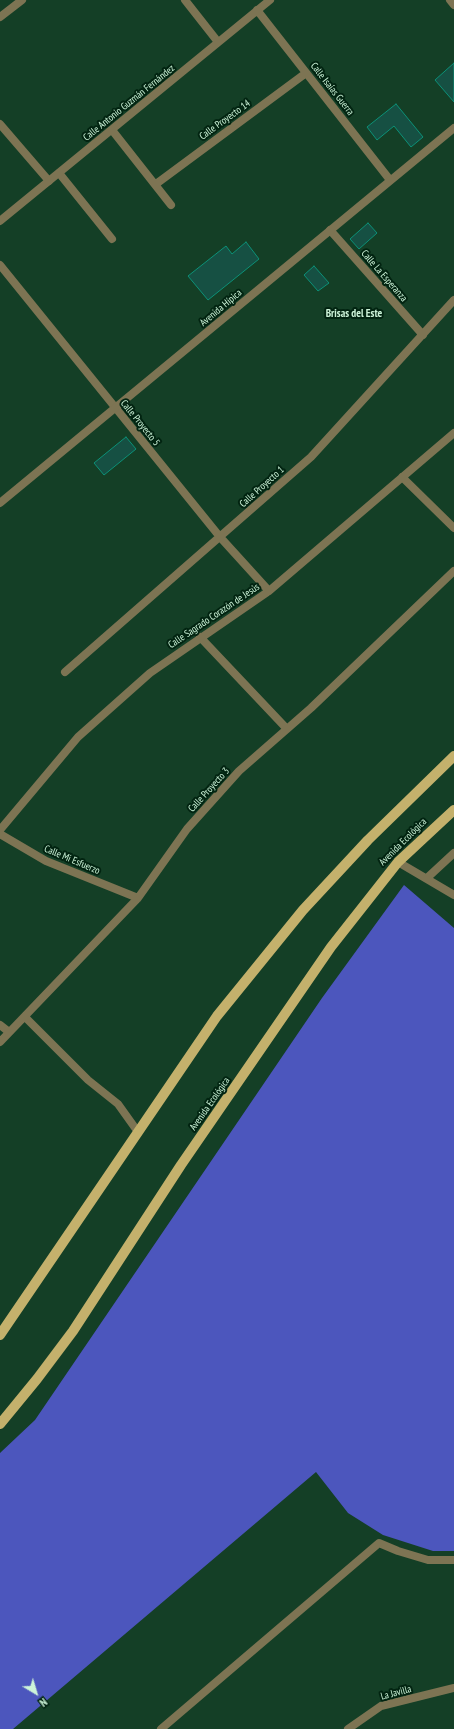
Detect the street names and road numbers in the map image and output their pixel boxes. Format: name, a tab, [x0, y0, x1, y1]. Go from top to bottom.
street label: Calle Isaías Guerra	[308, 60, 356, 118]
street label: Calle Antonio Guzmán Fernández	[81, 62, 177, 144]
street label: Calle Proyecto 14	[197, 98, 253, 142]
street label: Calle La Esperanza	[358, 248, 410, 304]
street label: Avenida Hípica	[198, 287, 244, 329]
street label: Calle Proyecto 5	[118, 398, 162, 448]
street label: Calle Proyecto 1	[237, 464, 287, 510]
street label: Calle Sagrado Corazón de Jesús	[166, 581, 262, 651]
street label: Calle Proyecto 3	[186, 765, 232, 815]
street label: Avenida Ecológica	[377, 816, 429, 868]
street label: Calle Mi Esfuerzo	[42, 843, 102, 877]
street label: Avenida Ecológica	[187, 1075, 233, 1133]
street label: La Javilla	[379, 1683, 413, 1703]

